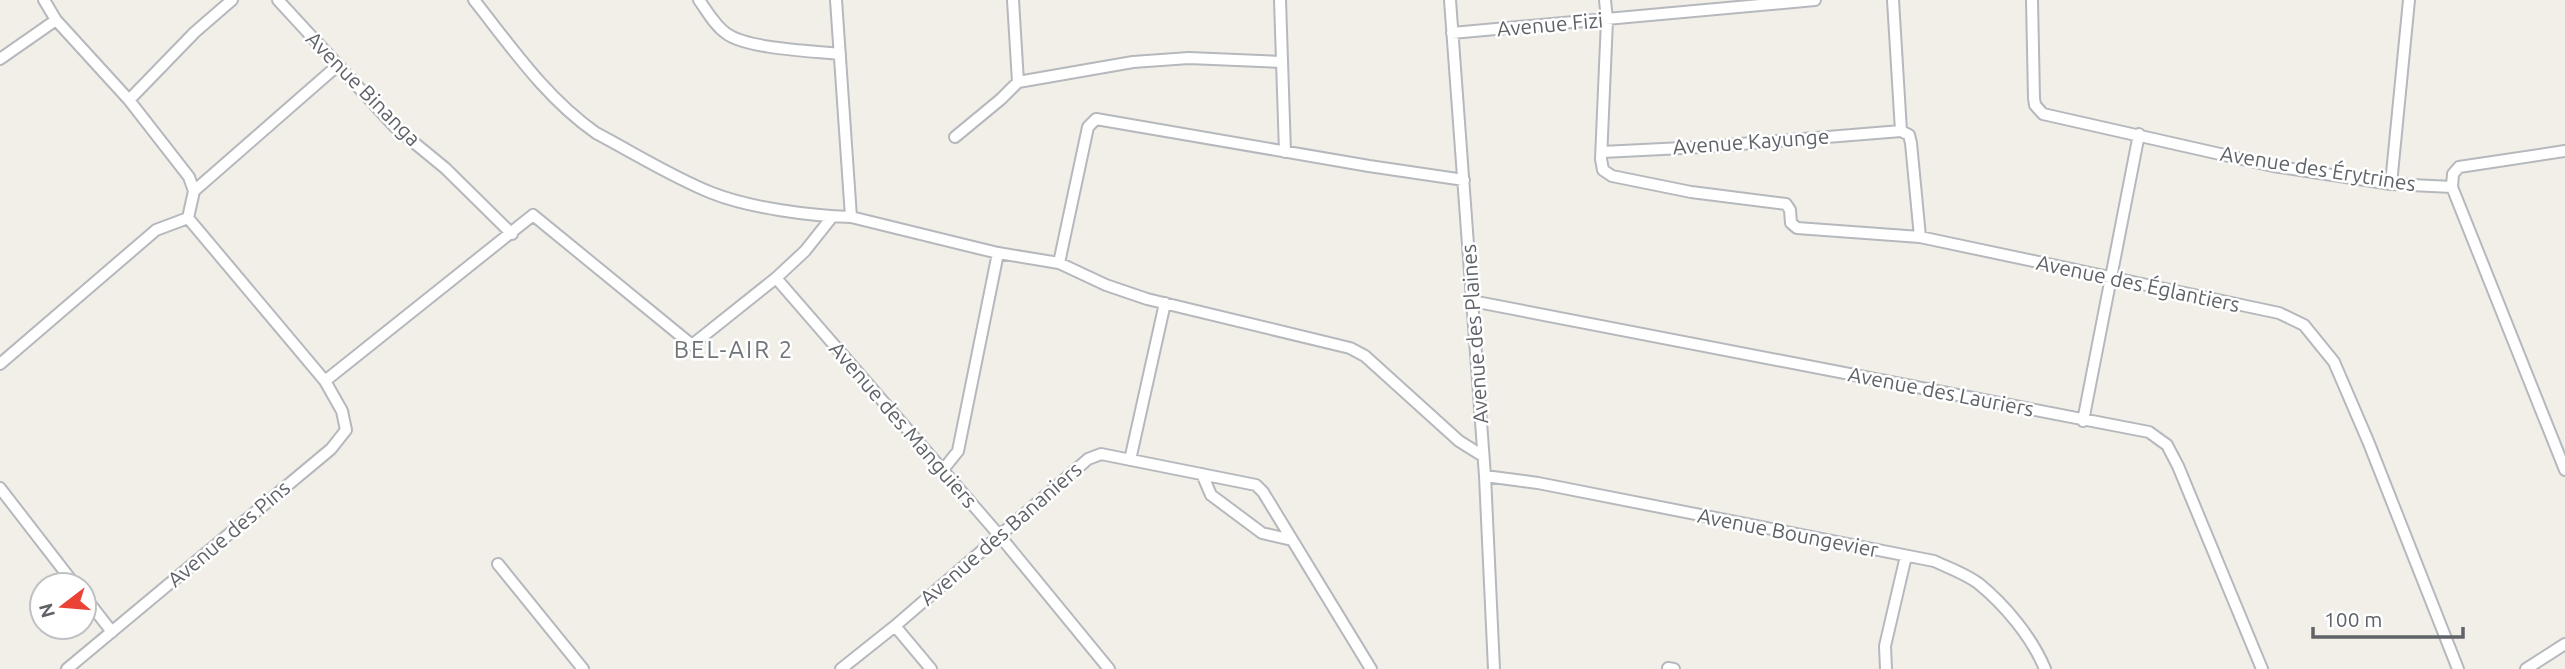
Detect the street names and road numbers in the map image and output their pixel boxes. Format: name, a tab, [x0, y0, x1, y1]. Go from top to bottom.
street label: Avenue Fizi	[1496, 7, 1604, 41]
street label: Avenue Binanga	[302, 26, 426, 150]
street label: Avenue Kayunge	[1672, 124, 1830, 158]
street label: Avenue des Érytrines	[2219, 141, 2418, 195]
street label: Avenue des Plaines	[1456, 243, 1492, 425]
street label: Avenue des Églantiers	[2034, 250, 2242, 316]
street label: Avenue des Manguiers	[825, 336, 982, 512]
street label: Avenue des Lauriers	[1846, 361, 2036, 421]
street label: Avenue des Bananiers	[915, 457, 1086, 610]
street label: Avenue des Pins	[162, 475, 294, 591]
street label: Avenue Boungevier	[1696, 503, 1881, 561]

